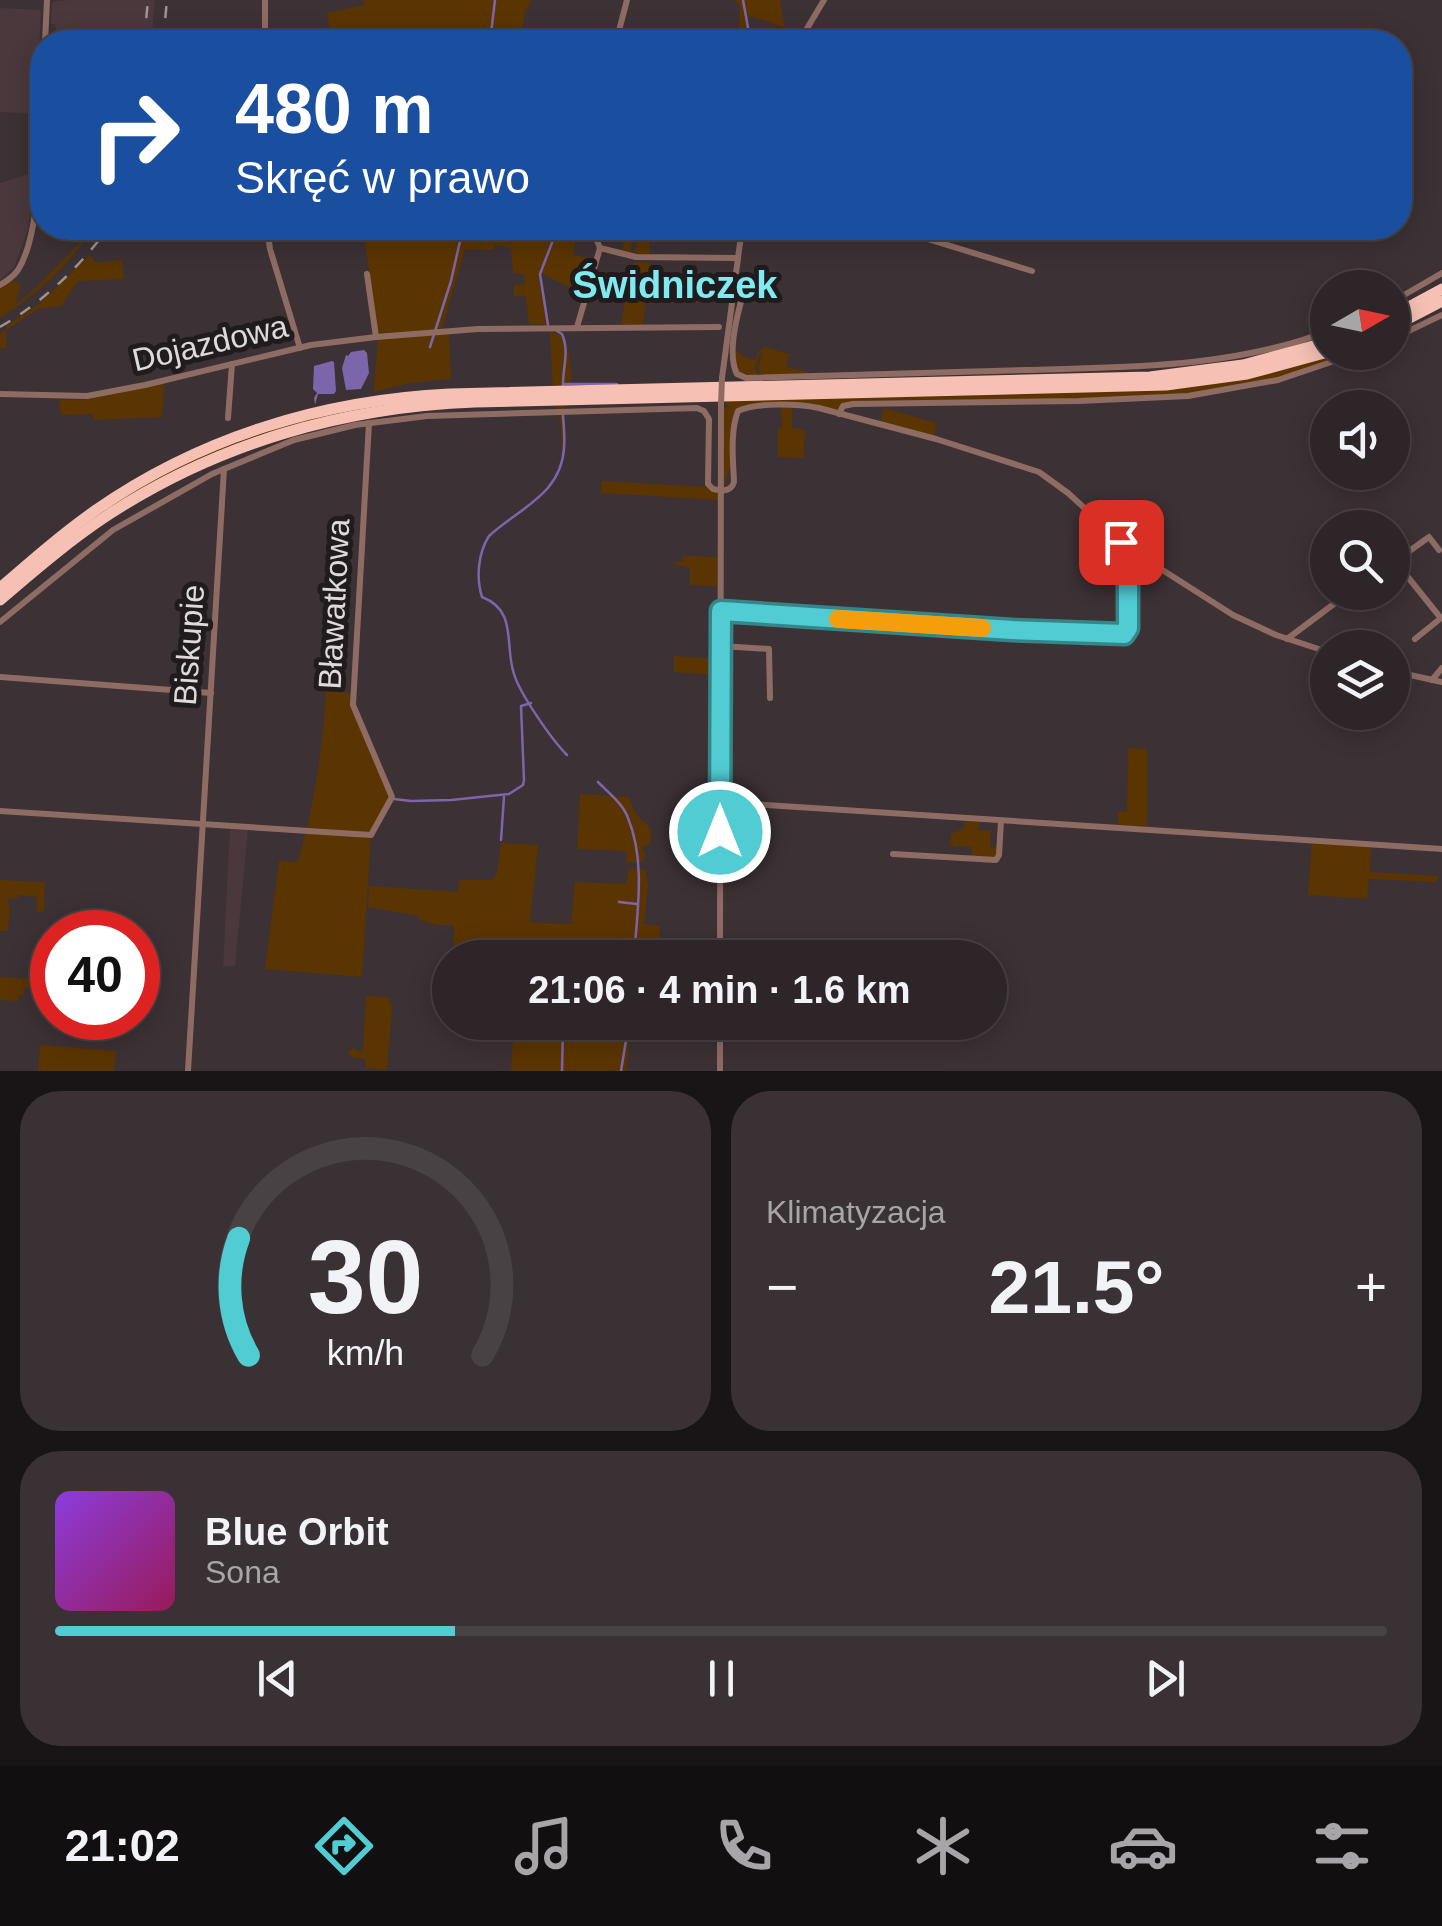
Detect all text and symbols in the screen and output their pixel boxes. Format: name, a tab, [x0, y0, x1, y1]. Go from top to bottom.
icon: right	[70, 70, 200, 200]
text: 480 m	[235, 70, 433, 148]
text: Skręć w prawo	[235, 152, 530, 203]
district label: Świdniczek	[573, 263, 778, 306]
north arrow	[1310, 270, 1410, 370]
map controls	[1310, 270, 1410, 730]
street label: Dojazdowa	[129, 308, 291, 378]
button: sound	[1310, 390, 1410, 490]
pin	[1079, 500, 1164, 585]
button: search	[1310, 510, 1410, 610]
icon: arrive	[1094, 515, 1149, 570]
street label: Bławatkowa	[312, 518, 356, 690]
street label: Biskupie	[167, 583, 211, 707]
button: layers	[1310, 630, 1410, 730]
position arrow	[668, 780, 772, 884]
speed limit sign: 40	[30, 910, 160, 1040]
text: 21:06 · 4 min · 1.6 km	[528, 969, 911, 1011]
text: Klimatyzacja	[766, 1194, 946, 1230]
text: 30	[308, 1219, 423, 1335]
text: 21.5°	[989, 1245, 1164, 1329]
text: −	[766, 1256, 798, 1318]
text: +	[1355, 1256, 1387, 1318]
text: km/h	[327, 1333, 404, 1373]
text: Blue Orbit	[205, 1511, 389, 1553]
text: Sona	[205, 1554, 280, 1590]
icon: previous	[250, 1651, 305, 1706]
icon: pause	[694, 1651, 749, 1706]
icon: next	[1138, 1651, 1193, 1706]
icon: directions	[309, 1811, 379, 1881]
icon: music	[509, 1811, 579, 1881]
icon: phone	[709, 1811, 779, 1881]
icon: climate	[908, 1811, 978, 1881]
icon: car	[1108, 1811, 1178, 1881]
icon: filters	[1307, 1811, 1377, 1881]
text: 21:02	[65, 1820, 180, 1871]

